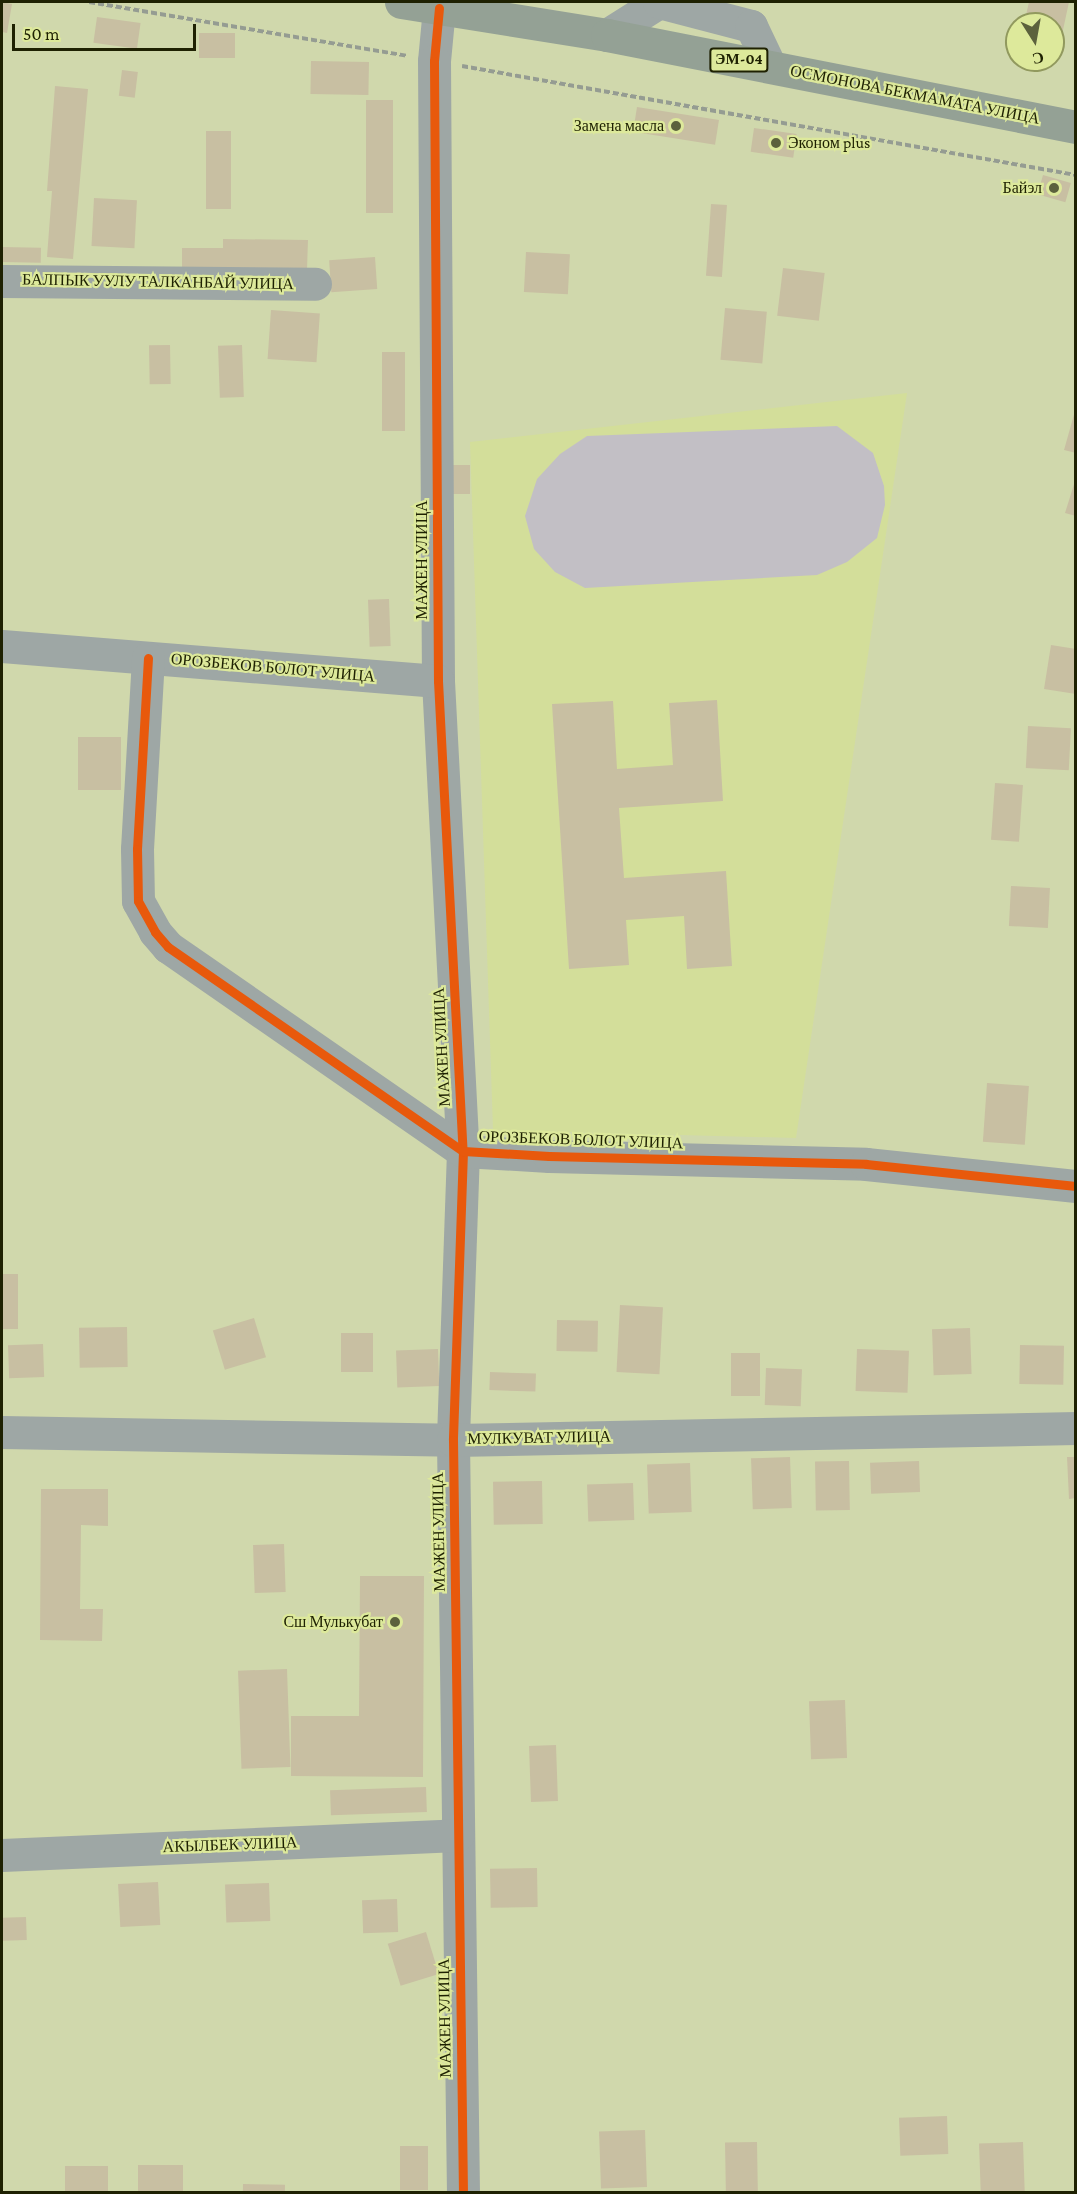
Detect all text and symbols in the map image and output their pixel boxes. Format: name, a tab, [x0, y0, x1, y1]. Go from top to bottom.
scale bar	[15, 12, 200, 50]
north arrow	[1005, 12, 1065, 72]
text: 50 m	[23, 24, 60, 44]
road number: ЭМ-04	[709, 48, 769, 72]
text: С	[1031, 49, 1045, 68]
street label: ОСМОНОВА БЕКМАМАТА УЛИЦА	[789, 61, 1041, 129]
place label: Замена масла	[574, 116, 664, 136]
marker: Замена масла	[669, 119, 683, 133]
place label: Эконом plus	[788, 133, 870, 153]
marker: Эконом plus	[769, 136, 783, 150]
place label: Байэл	[1003, 178, 1042, 198]
marker: Байэл	[1047, 181, 1061, 195]
street label: БАЛПЫК УУЛУ ТАЛКАНБАЙ УЛИЦА	[22, 270, 294, 294]
street label: МАЖЕН УЛИЦА	[412, 500, 432, 620]
street label: ОРОЗБЕКОВ БОЛОТ УЛИЦА	[170, 650, 376, 686]
street label: МАЖЕН УЛИЦА	[429, 987, 455, 1107]
street label: ОРОЗБЕКОВ БОЛОТ УЛИЦА	[478, 1127, 684, 1153]
street label: МУЛКУВАТ УЛИЦА	[467, 1427, 611, 1449]
street label: МАЖЕН УЛИЦА	[428, 1472, 450, 1592]
place label: Сш Мулькубат	[283, 1612, 383, 1632]
marker: Сш Мулькубат	[388, 1615, 402, 1629]
street label: АКЫЛБЕК УЛИЦА	[162, 1833, 298, 1857]
street label: МАЖЕН УЛИЦА	[434, 1958, 456, 2078]

